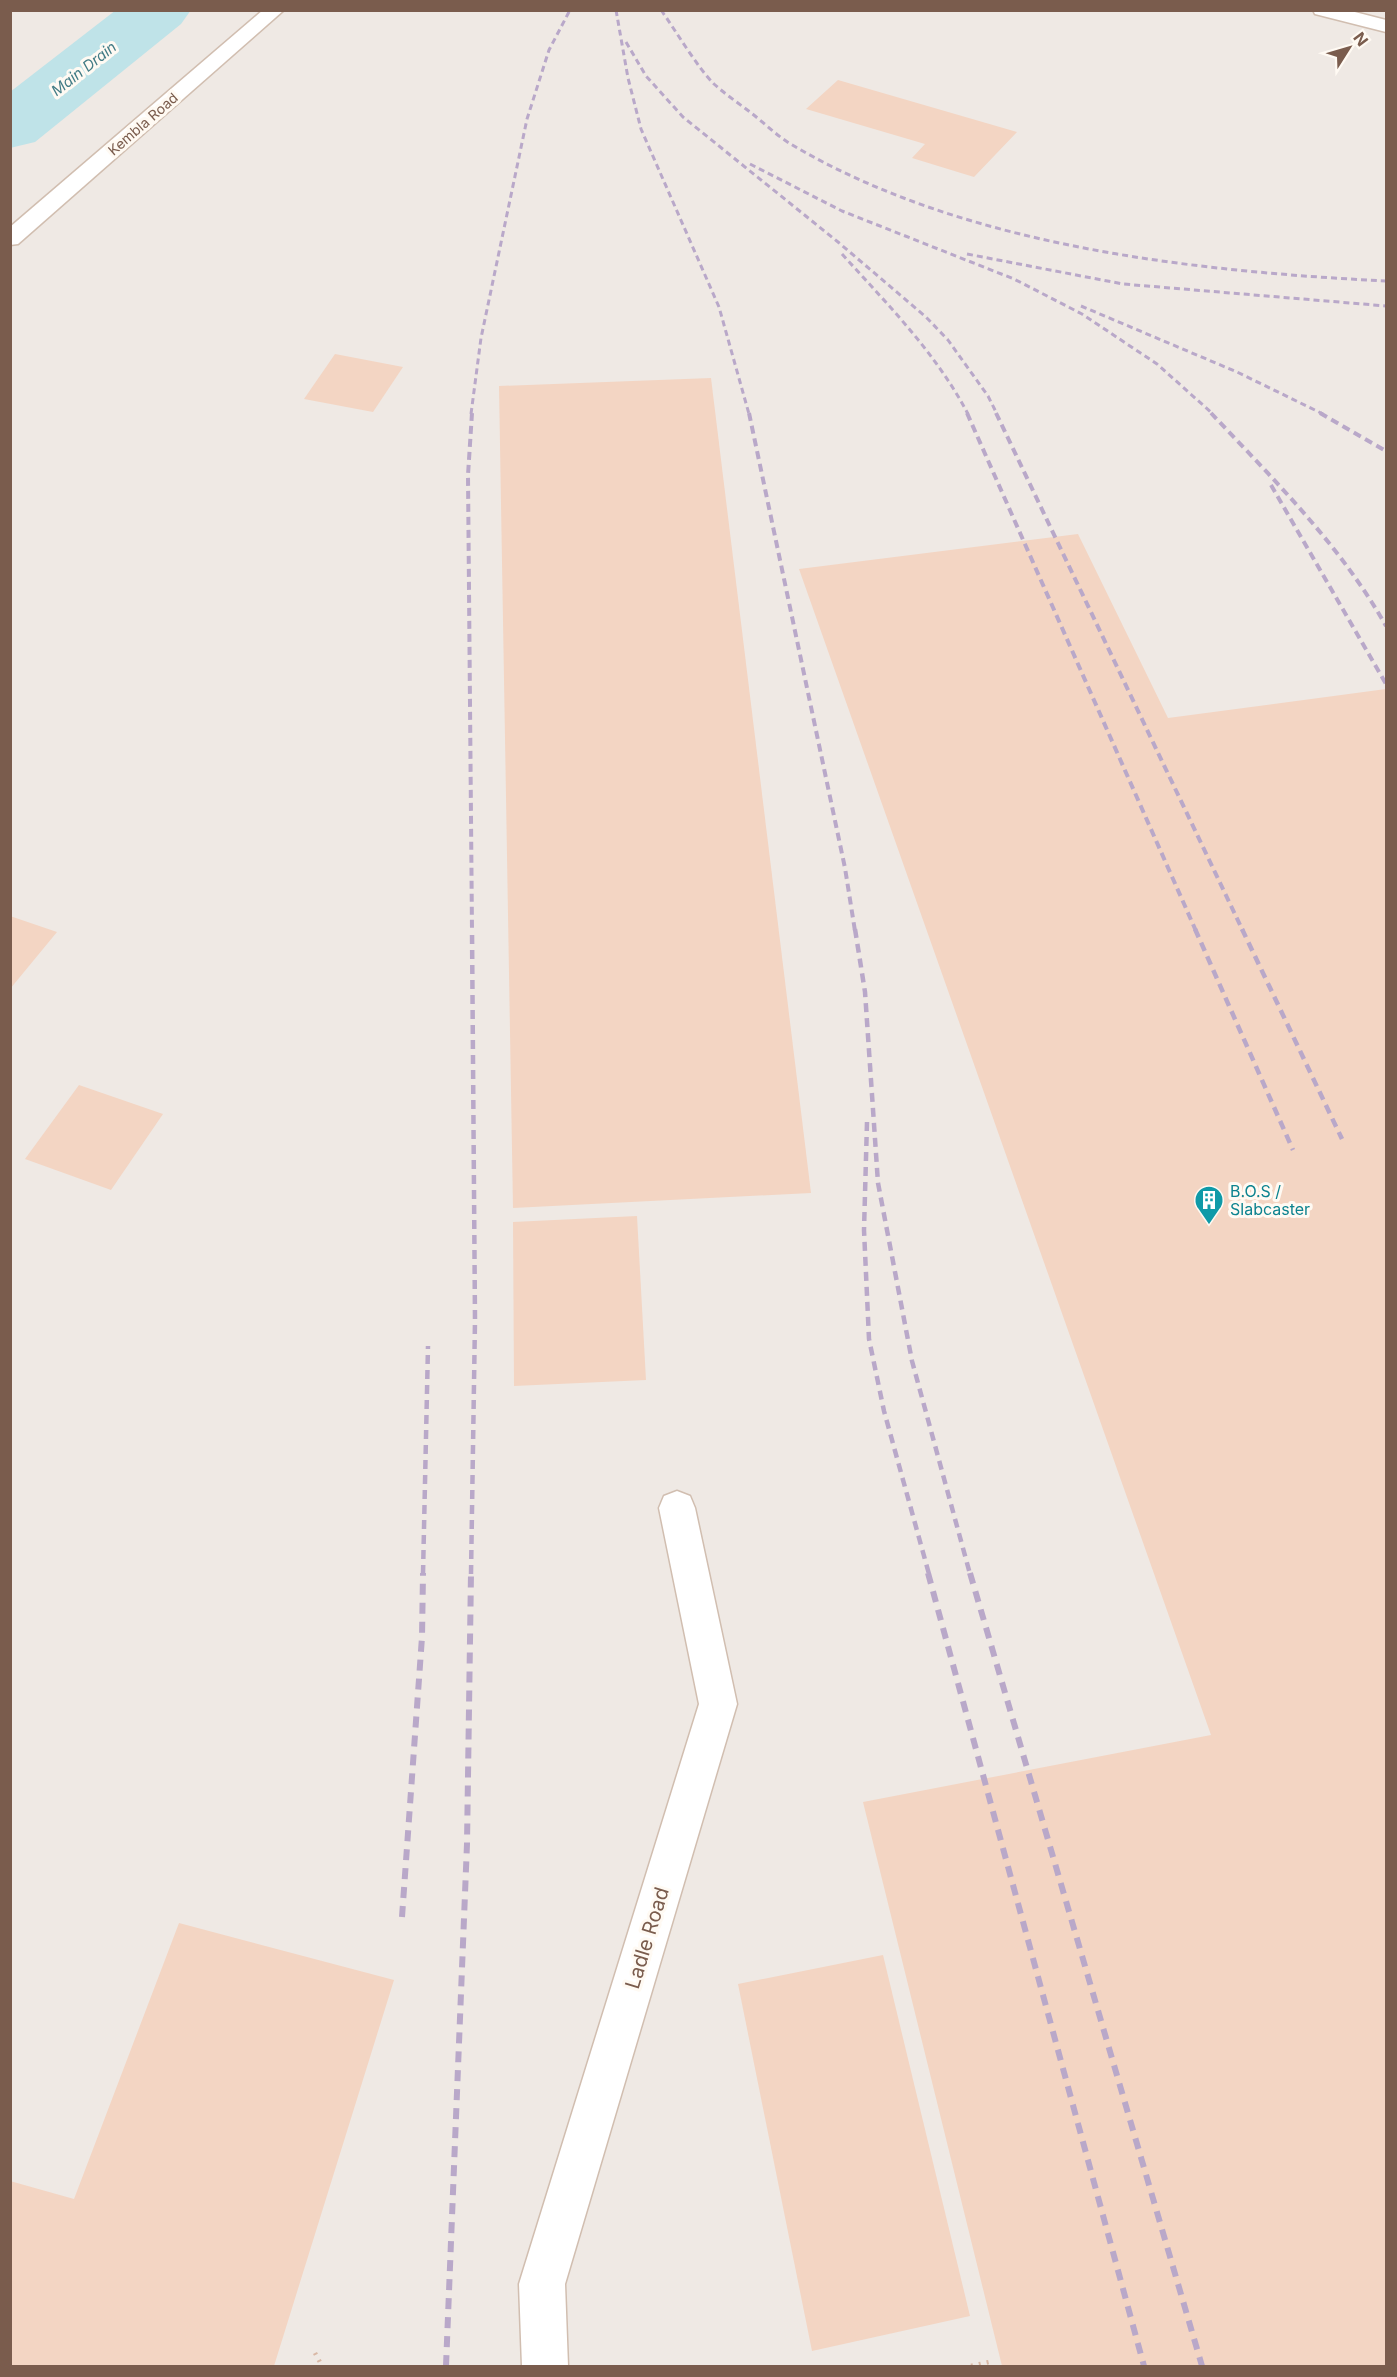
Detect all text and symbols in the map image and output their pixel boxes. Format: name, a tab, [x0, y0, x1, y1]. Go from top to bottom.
north arrow	[1319, 18, 1379, 78]
text: N	[1349, 28, 1373, 50]
water label: Main Drain	[47, 37, 120, 100]
street label: Kembla Road	[104, 89, 181, 159]
place label: B.O.S / Slabcaster	[1230, 1181, 1310, 1219]
building icon: B.O.S / Slabcaster	[1193, 1184, 1225, 1226]
street label: Ladle Road	[620, 1884, 674, 1992]

